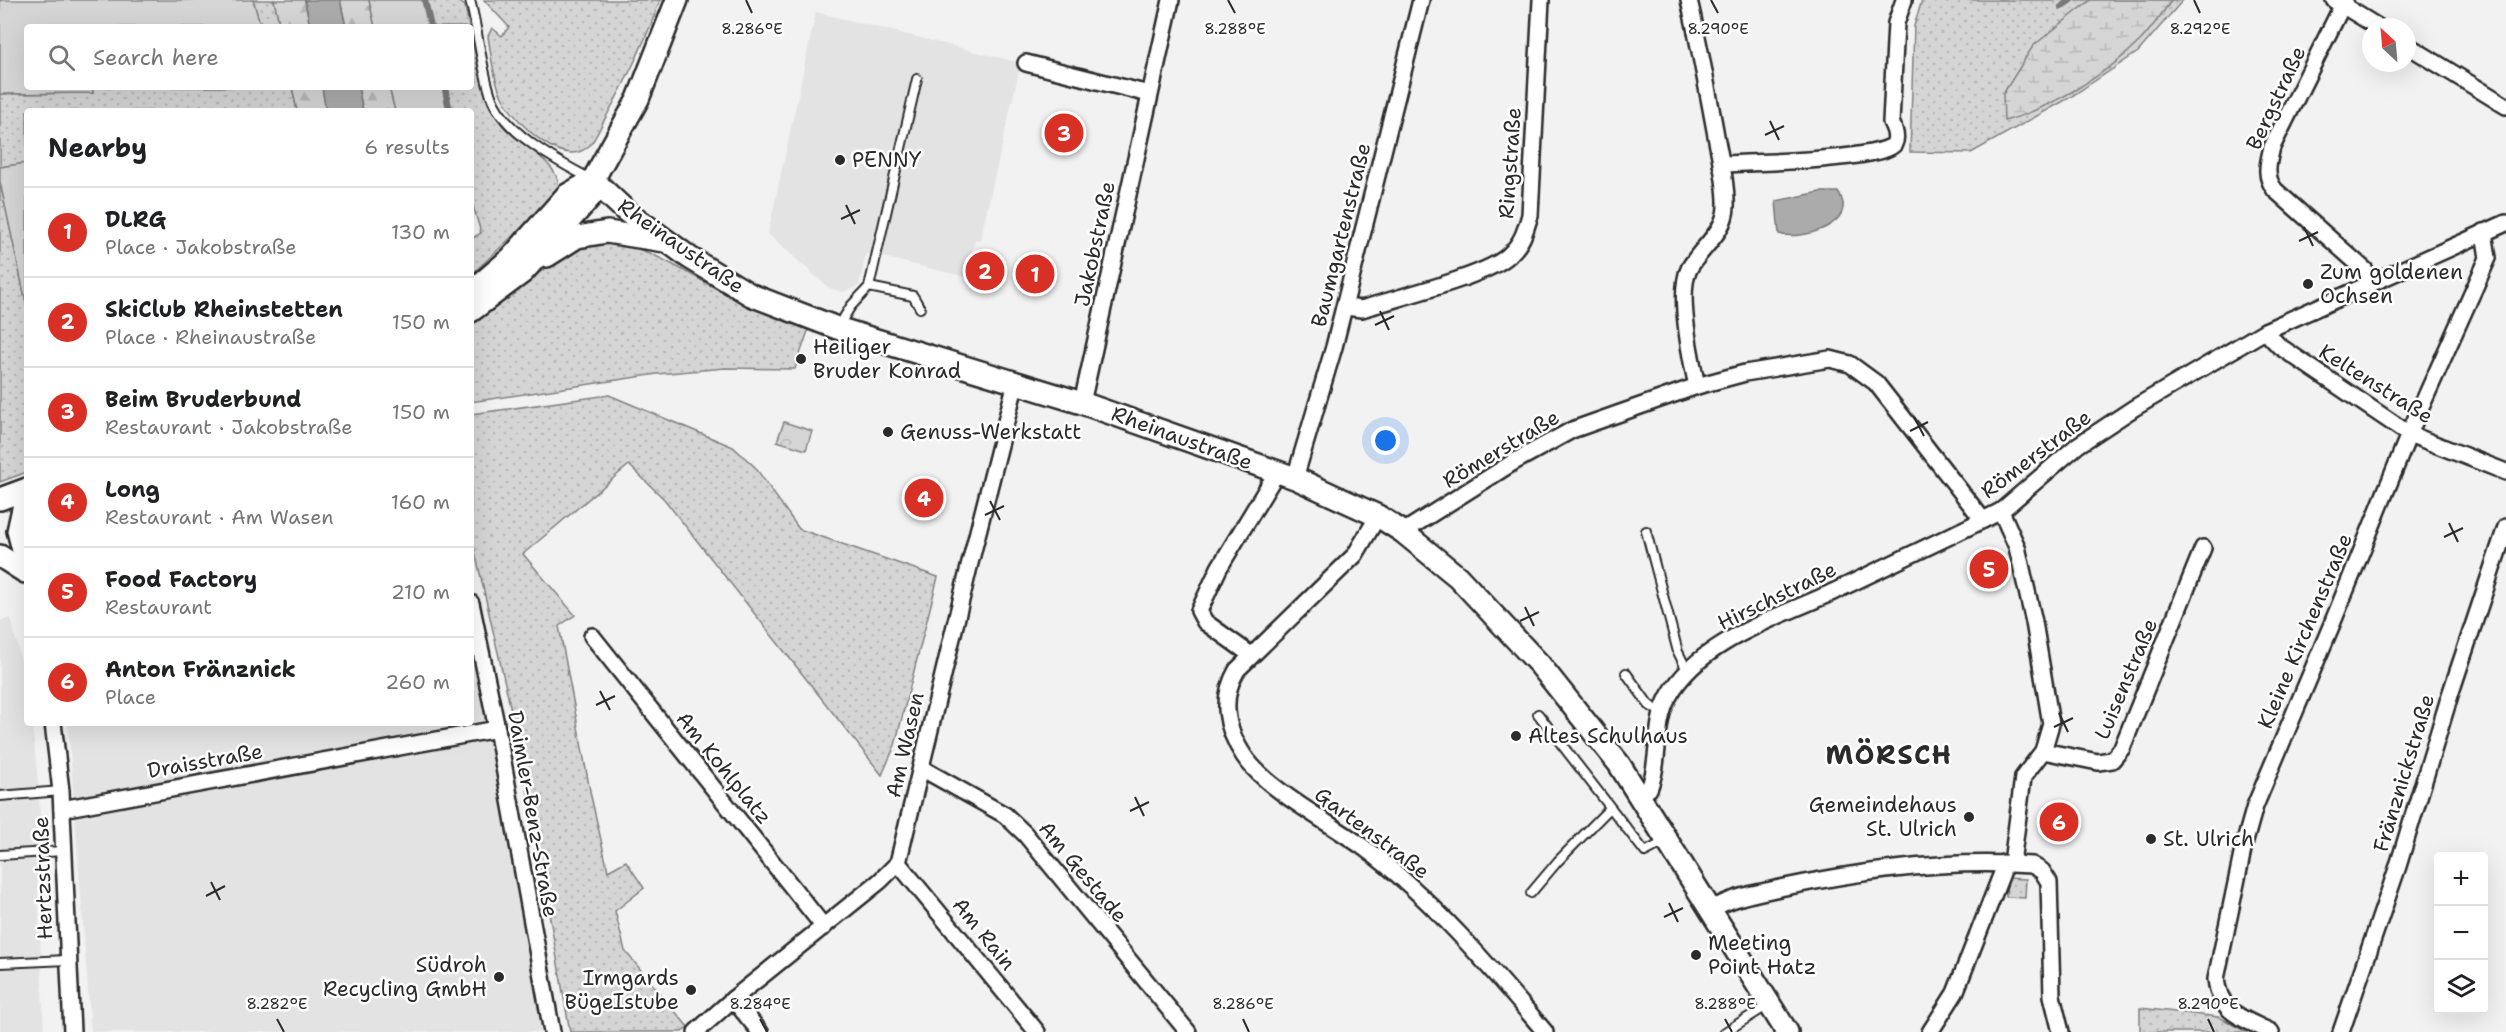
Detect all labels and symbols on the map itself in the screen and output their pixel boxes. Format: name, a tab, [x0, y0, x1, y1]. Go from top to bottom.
north arrow	[2362, 18, 2416, 72]
text: 8.286°E	[721, 19, 783, 39]
text: 8.288°E	[1204, 19, 1266, 39]
text: 8.290°E	[1687, 19, 1749, 39]
text: 8.292°E	[2170, 19, 2230, 39]
street label: Bergstraße	[2240, 42, 2312, 154]
street label: Ringstraße	[1492, 106, 1528, 220]
pin: 3	[1044, 110, 1084, 156]
street label: Baumgartenstraße	[1305, 140, 1377, 330]
place label: PENNY	[852, 146, 922, 174]
marker: PENNY	[833, 153, 847, 167]
street label: Jakobstraße	[1068, 179, 1122, 309]
street label: Rheinaustraße	[612, 192, 750, 300]
pin: 2	[966, 248, 1004, 294]
pin: 1	[1016, 252, 1054, 296]
place label: Zum goldenen Ochsen	[2320, 258, 2463, 310]
marker: Zum goldenen Ochsen	[2301, 277, 2315, 291]
place label: Heiliger Bruder Konrad	[813, 333, 961, 385]
street label: Keltenstraße	[2314, 338, 2438, 430]
marker: Heiliger Bruder Konrad	[794, 352, 808, 366]
street label: Rheinaustraße	[1108, 400, 1256, 476]
street label: Römerstraße	[1437, 403, 1565, 495]
street label: Römerstraße	[1975, 403, 2097, 505]
place label: Genuss-Werkstatt	[900, 418, 1081, 446]
marker: Genuss-Werkstatt	[881, 425, 895, 439]
your location	[1371, 426, 1400, 455]
pin: 4	[904, 476, 944, 520]
street label: Kleine Kirchenstraße	[2251, 529, 2359, 733]
pin: 5	[1970, 546, 2008, 592]
street label: Hirschstraße	[1713, 555, 1841, 637]
street label: Luisenstraße	[2088, 614, 2164, 744]
street label: Am Wasen	[879, 689, 931, 800]
street label: Fränznickstraße	[2367, 691, 2441, 855]
street label: Am Kohlplatz	[670, 706, 778, 830]
street label: Daimler-Benz-Straße	[501, 709, 565, 919]
place label: Altes Schulhaus	[1528, 722, 1688, 750]
marker: Altes Schulhaus	[1509, 729, 1523, 743]
district label: MÖRSCH	[1826, 736, 1952, 773]
street label: Draisstraße	[145, 737, 265, 785]
street label: Gartenstraße	[1309, 781, 1435, 885]
place label: Gemeindehaus St. Ulrich	[1809, 791, 1957, 843]
pin: 6	[2040, 800, 2078, 844]
marker: Gemeindehaus St. Ulrich	[1962, 810, 1976, 824]
street label: Am Gestade	[1032, 815, 1134, 929]
street label: Hertzstraße	[27, 816, 59, 940]
place label: St. Ulrich	[2163, 825, 2254, 853]
marker: St. Ulrich	[2144, 832, 2158, 846]
street label: Am Rain	[946, 892, 1022, 976]
place label: Meeting Point Hatz	[1708, 929, 1816, 981]
marker: Meeting Point Hatz	[1689, 948, 1703, 962]
place label: Südroh Recycling GmbH	[323, 951, 487, 1003]
place label: Irmgards BügeIstube	[565, 964, 679, 1016]
marker: Südroh Recycling GmbH	[492, 970, 506, 984]
marker: Irmgards BügeIstube	[684, 983, 698, 997]
text: 8.282°E	[247, 994, 307, 1014]
text: 8.284°E	[729, 994, 791, 1014]
text: 8.286°E	[1212, 994, 1274, 1014]
text: 8.288°E	[1694, 994, 1756, 1014]
text: 8.290°E	[2177, 994, 2239, 1014]

